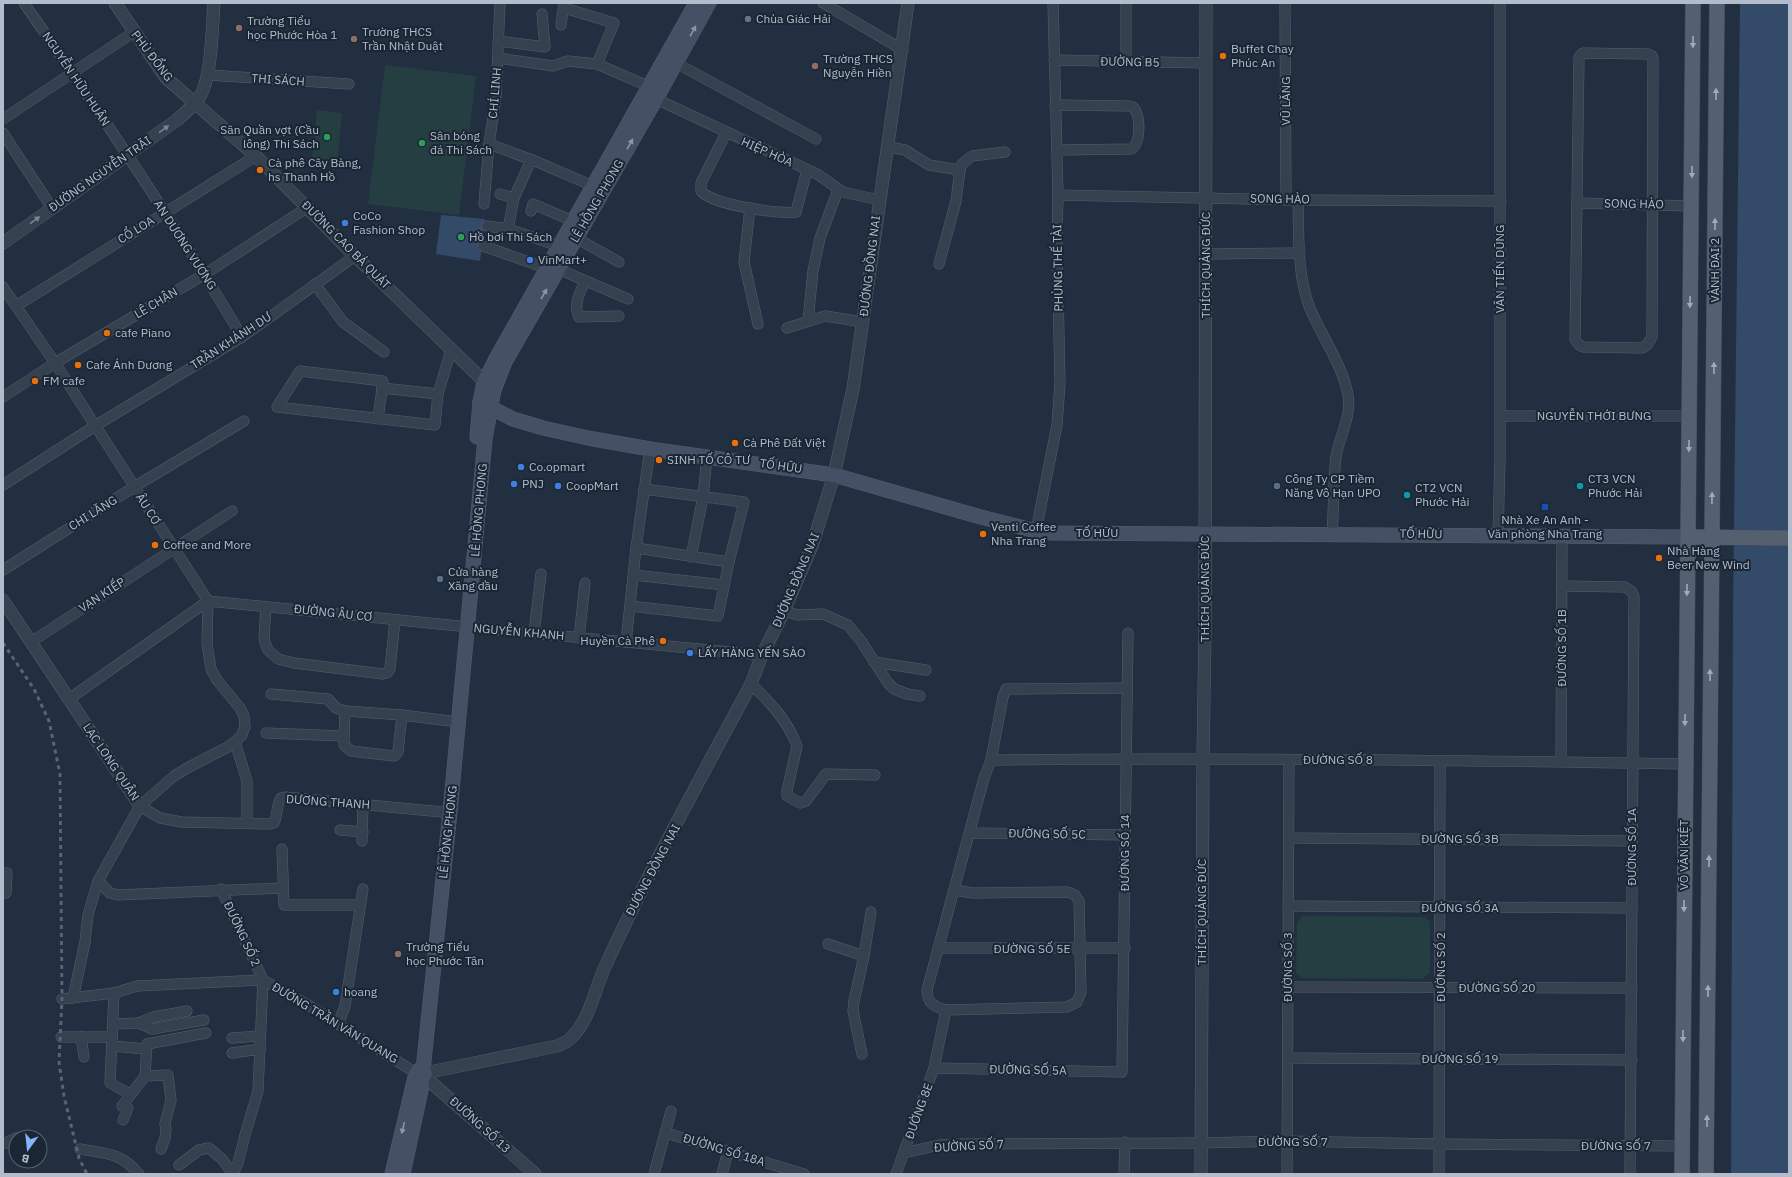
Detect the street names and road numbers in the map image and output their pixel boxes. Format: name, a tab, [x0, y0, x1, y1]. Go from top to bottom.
street label: PHÙ ĐỔNG	[128, 27, 176, 84]
street label: NGUYỄN HỮU HUÂN	[39, 29, 114, 129]
street label: ĐƯỜNG B5	[1100, 53, 1160, 70]
street label: CHÍ LINH	[485, 67, 504, 119]
street label: THI SÁCH	[251, 70, 305, 89]
street label: VŨ LĂNG	[1278, 76, 1293, 126]
street label: ĐƯỜNG NGUYỄN TRÃI	[46, 132, 154, 215]
street label: HIỆP HÒA	[739, 134, 796, 170]
street label: LÊ HỒNG PHONG	[566, 156, 626, 245]
street label: SONG HÀO	[1250, 190, 1310, 207]
street label: SONG HÀO	[1604, 195, 1664, 212]
street label: AN DƯƠNG VƯƠNG	[151, 197, 220, 292]
street label: ĐƯỜNG CAO BÁ QUÁT	[299, 197, 394, 292]
street label: THÍCH QUẢNG ĐỨC	[1198, 211, 1213, 318]
street label: CỔ LOA	[115, 212, 157, 247]
street label: ĐƯỜNG ĐỒNG NAI	[855, 214, 883, 317]
street label: PHÙNG THẾ TÀI	[1048, 224, 1066, 312]
street label: VĂN TIẾN DŨNG	[1491, 225, 1507, 313]
street label: VÀNH ĐAI 2	[1707, 238, 1722, 302]
street label: LÊ CHÂN	[131, 284, 180, 321]
street label: TRẦN KHÁNH DƯ	[187, 308, 275, 372]
street label: NGUYỄN THỚI BƯNG	[1537, 408, 1651, 423]
street label: TỐ HỮU	[759, 454, 803, 476]
street label: LÊ HỒNG PHONG	[466, 463, 490, 557]
street label: ÂU CƠ	[133, 490, 164, 527]
street label: CHI LĂNG	[66, 492, 120, 533]
street label: TỐ HỮU	[1076, 524, 1118, 540]
street label: TỐ HỮU	[1400, 525, 1443, 541]
street label: ĐƯỜNG ĐỒNG NAI	[768, 530, 822, 629]
street label: THÍCH QUẢNG ĐỨC	[1197, 535, 1212, 642]
street label: VẠN KIẾP	[75, 573, 128, 615]
street label: ĐƯỜNG ÂU CƠ	[293, 601, 373, 624]
street label: ĐƯỜNG SỐ 1B	[1553, 609, 1569, 687]
street label: NGUYỄN KHANH	[473, 620, 565, 643]
street label: LẠC LONG QUÂN	[80, 720, 143, 803]
street label: ĐƯỜNG SỐ 8	[1303, 751, 1373, 767]
street label: LÊ HỒNG PHONG	[434, 785, 460, 879]
street label: DƯƠNG THANH	[285, 791, 371, 812]
street label: ĐƯỜNG SỐ 1A	[1623, 808, 1639, 886]
street label: ĐƯỜNG SỐ 14	[1116, 814, 1132, 892]
street label: VÕ VĂN KIỆT	[1676, 820, 1691, 890]
street label: ĐƯỜNG ĐỒNG NAI	[621, 821, 683, 918]
street label: ĐƯỜNG SỐ 5C	[1008, 824, 1086, 842]
street label: ĐƯỜNG SỐ 3B	[1421, 830, 1499, 846]
street label: THÍCH QUẢNG ĐỨC	[1194, 858, 1209, 965]
street label: ĐƯỜNG SỐ 2	[221, 899, 265, 969]
street label: ĐƯỜNG SỐ 3A	[1421, 899, 1499, 915]
street label: ĐƯỜNG SỐ 3	[1279, 932, 1295, 1002]
street label: ĐƯỜNG SỐ 2	[1432, 932, 1448, 1002]
street label: ĐƯỜNG SỐ 5E	[994, 940, 1070, 956]
street label: ĐƯỜNG TRẦN VĂN QUANG	[269, 978, 402, 1066]
street label: ĐƯỜNG SỐ 20	[1458, 979, 1536, 995]
street label: ĐƯỜNG SỐ 19	[1421, 1050, 1499, 1066]
street label: ĐƯỜNG SỐ 5A	[989, 1060, 1067, 1078]
street label: ĐƯỜNG 8E	[901, 1081, 936, 1141]
street label: ĐƯỜNG SỐ 13	[447, 1093, 515, 1156]
street label: ĐƯỜNG SỐ 18A	[681, 1129, 767, 1169]
street label: ĐƯỜNG SỐ 7	[1258, 1133, 1328, 1149]
street label: ĐƯỜNG SỐ 7	[934, 1135, 1004, 1155]
street label: ĐƯỜNG SỐ 7	[1581, 1137, 1651, 1153]

